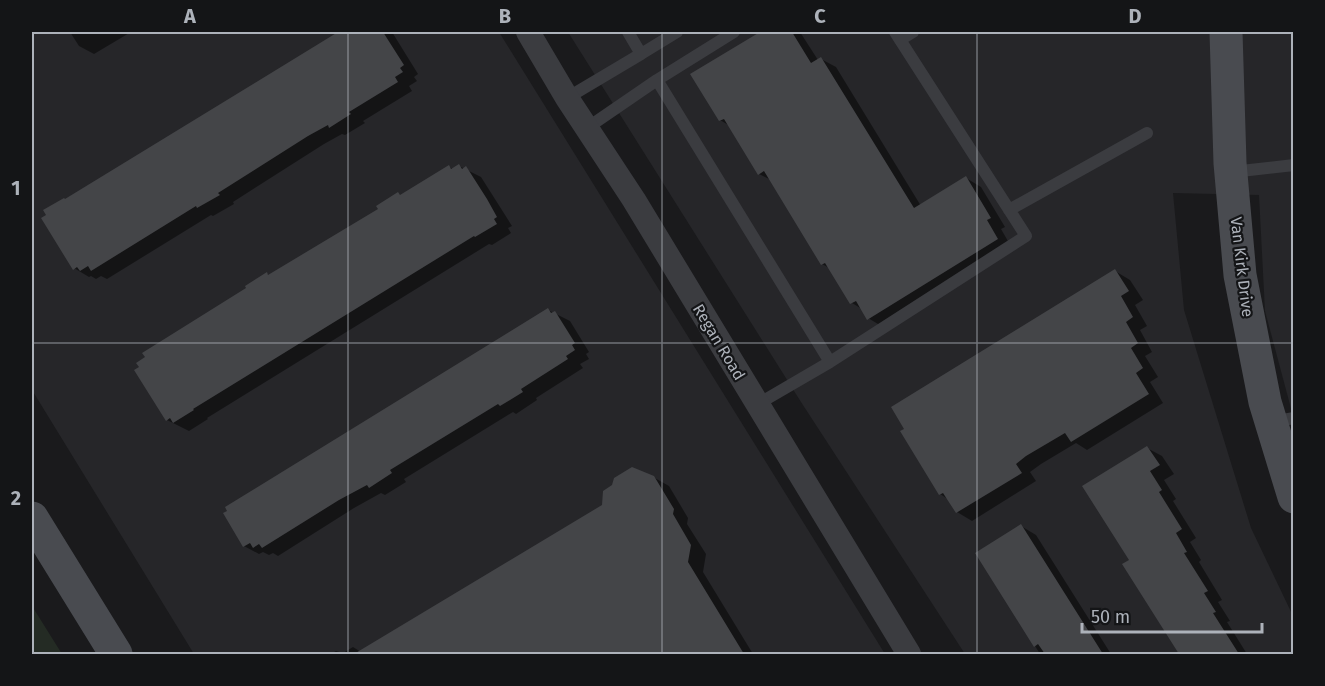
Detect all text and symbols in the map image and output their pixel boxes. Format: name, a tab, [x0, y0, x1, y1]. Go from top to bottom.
text: A	[183, 4, 197, 28]
text: B	[499, 4, 511, 28]
text: C	[814, 4, 826, 28]
text: D	[1128, 4, 1142, 28]
text: 1	[11, 176, 21, 200]
street label: Van Kirk Drive	[1226, 216, 1258, 318]
street label: Regan Road	[689, 301, 749, 383]
text: 2	[11, 486, 21, 510]
scale bar	[1082, 596, 1262, 634]
text: 50 m	[1091, 606, 1130, 628]

